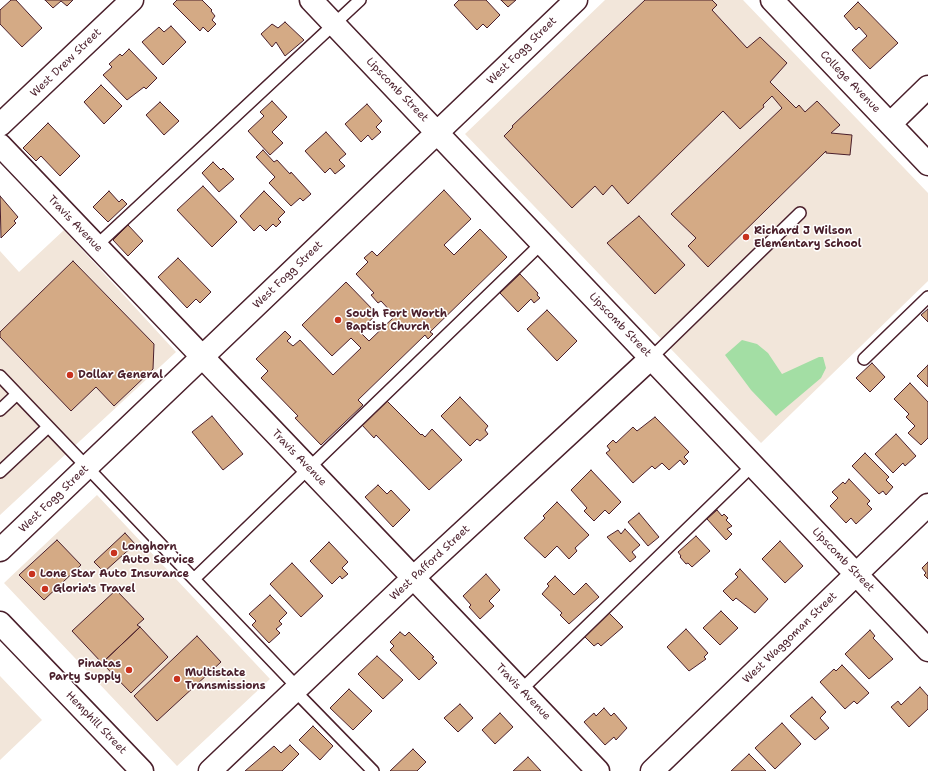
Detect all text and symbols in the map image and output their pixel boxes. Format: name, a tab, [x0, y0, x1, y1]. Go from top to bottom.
street label: West Fogg Street	[484, 14, 560, 88]
street label: West Drew Street	[28, 26, 104, 100]
street label: College Avenue	[817, 48, 883, 116]
street label: Lipscomb Street	[363, 55, 431, 125]
street label: Travis Avenue	[45, 193, 105, 255]
place label: Richard J Wilson Elementary School	[754, 224, 862, 250]
marker: Richard J Wilson Elementary School	[741, 232, 751, 242]
street label: West Fogg Street	[250, 238, 326, 312]
street label: Lipscomb Street	[586, 290, 654, 360]
place label: South Fort Worth Baptist Church	[346, 307, 447, 333]
marker: South Fort Worth Baptist Church	[333, 315, 343, 325]
place label: Dollar General	[78, 368, 163, 382]
marker: Dollar General	[65, 370, 75, 380]
street label: Travis Avenue	[269, 427, 329, 489]
street label: West Fogg Street	[16, 462, 92, 536]
street label: West Pafford Street	[387, 522, 473, 604]
street label: Lipscomb Street	[809, 525, 877, 595]
place label: Longhorn Auto Service	[122, 540, 194, 566]
marker: Longhorn Auto Service	[109, 548, 119, 558]
place label: Lone Star Auto Insurance	[40, 567, 189, 581]
marker: Lone Star Auto Insurance	[27, 569, 37, 579]
place label: Gloria's Travel	[53, 582, 135, 596]
marker: Gloria's Travel	[40, 584, 50, 594]
street label: West Waggoman Street	[740, 590, 840, 686]
place label: Pinatas Party Supply	[49, 657, 121, 683]
street label: Travis Avenue	[493, 661, 553, 723]
marker: Pinatas Party Supply	[124, 665, 134, 675]
place label: Multistate Transmissions	[185, 666, 265, 692]
marker: Multistate Transmissions	[172, 674, 182, 684]
street label: Hemphill Street	[63, 689, 129, 757]

